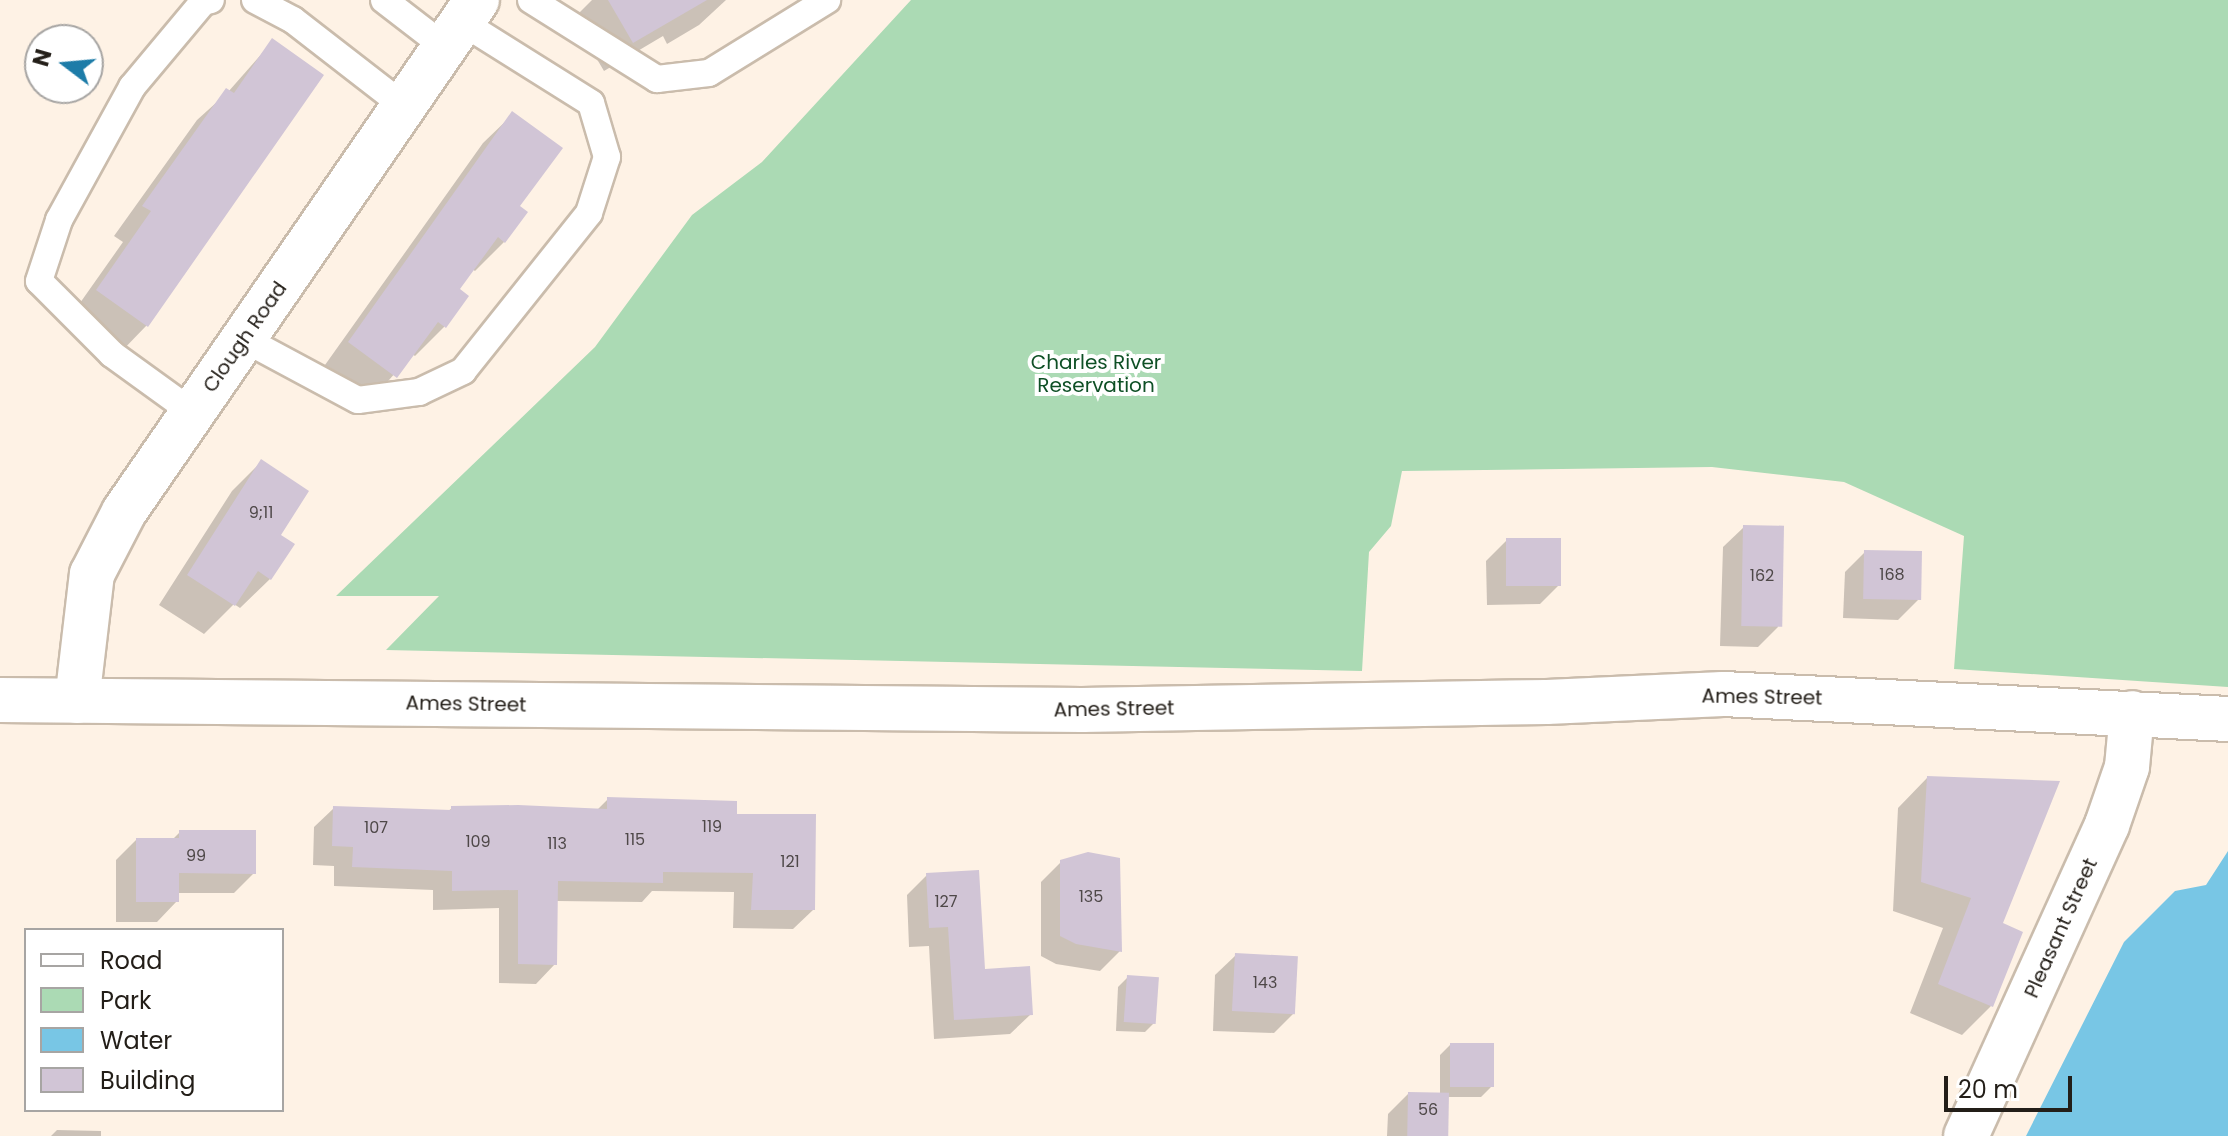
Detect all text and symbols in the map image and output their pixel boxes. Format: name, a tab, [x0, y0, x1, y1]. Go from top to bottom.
north arrow	[24, 24, 104, 104]
text: N	[25, 46, 60, 70]
street label: Clough Road	[198, 277, 292, 397]
park label: Charles River Reservation	[1031, 351, 1161, 398]
house number: 9;11	[249, 503, 273, 523]
house number: 168	[1879, 565, 1905, 585]
house number: 162	[1750, 566, 1774, 586]
street label: Ames Street	[1701, 684, 1823, 710]
street label: Ames Street	[405, 691, 527, 717]
street label: Ames Street	[1053, 696, 1175, 722]
house number: 119	[702, 817, 722, 837]
house number: 107	[364, 818, 388, 838]
house number: 115	[625, 830, 645, 850]
house number: 109	[465, 832, 491, 852]
house number: 113	[547, 834, 567, 854]
house number: 99	[186, 846, 206, 866]
house number: 121	[780, 852, 800, 872]
street label: Pleasant Street	[2019, 854, 2103, 1002]
house number: 135	[1079, 887, 1103, 907]
house number: 127	[934, 892, 958, 912]
legend	[24, 928, 284, 1112]
text: Road	[100, 944, 162, 977]
house number: 143	[1253, 973, 1277, 993]
text: Park	[100, 984, 151, 1017]
text: Water	[100, 1024, 172, 1057]
scale bar	[1948, 1060, 2076, 1110]
text: Building	[100, 1064, 196, 1097]
text: 20 m	[1958, 1073, 2018, 1106]
house number: 56	[1418, 1100, 1438, 1120]

